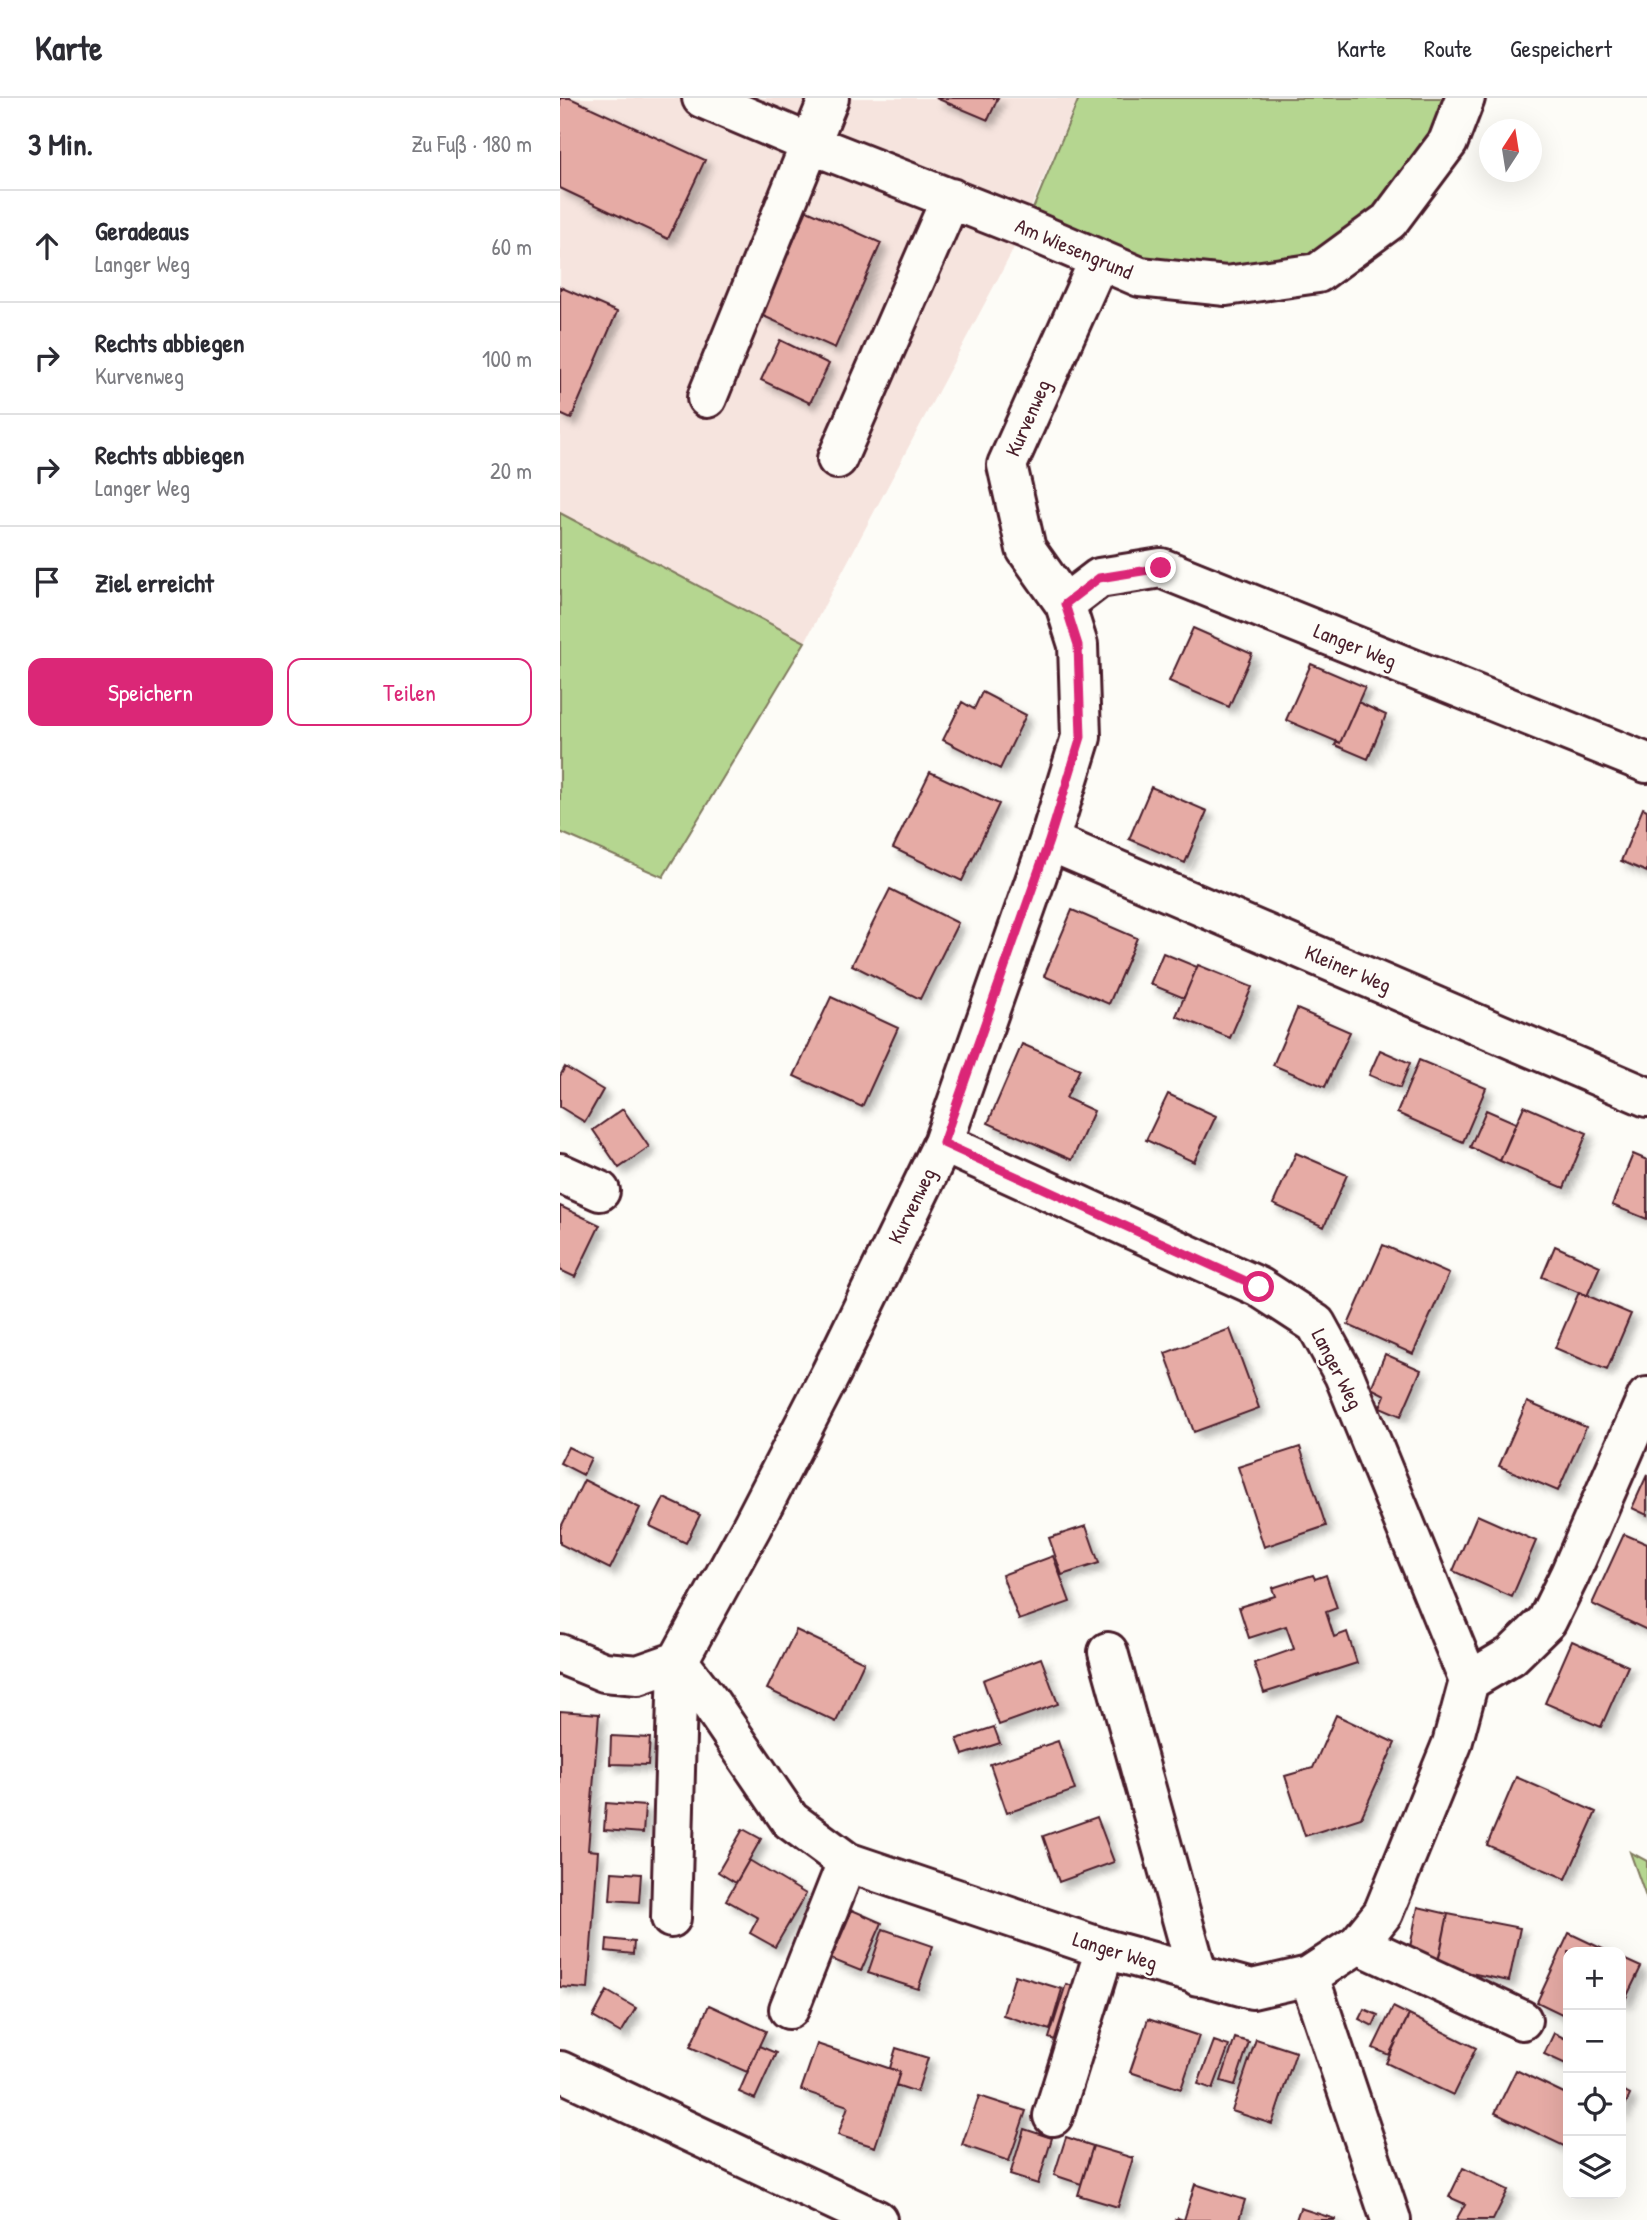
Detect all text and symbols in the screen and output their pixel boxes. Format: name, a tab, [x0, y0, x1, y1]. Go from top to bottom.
text: Karte	[35, 26, 102, 70]
text: Karte	[1337, 32, 1386, 64]
text: Route	[1424, 32, 1472, 64]
text: Gespeichert	[1510, 32, 1612, 64]
north arrow	[1479, 119, 1542, 182]
text: 3 Min.	[28, 124, 93, 164]
text: Zu Fuß · 180 m	[411, 128, 532, 159]
street label: Am Wiesengrund	[1011, 211, 1137, 286]
text: Geradeaus	[95, 213, 189, 248]
icon: ahead	[28, 227, 66, 265]
text: 60 m	[492, 231, 532, 262]
text: Langer Weg	[95, 248, 190, 279]
text: Rechts abbiegen	[95, 325, 245, 360]
icon: right	[28, 339, 66, 377]
text: 100 m	[482, 343, 532, 374]
text: Kurvenweg	[95, 360, 184, 391]
street label: Kurvenweg	[998, 375, 1057, 461]
text: Rechts abbiegen	[95, 437, 245, 472]
icon: right	[28, 451, 66, 489]
text: 20 m	[490, 455, 532, 486]
text: Langer Weg	[95, 472, 190, 503]
route end	[1145, 552, 1176, 583]
icon: arrive	[28, 563, 66, 601]
text: Ziel erreicht	[95, 565, 214, 600]
street label: Langer Weg	[1310, 616, 1401, 675]
button: Speichern	[28, 658, 273, 726]
button: Teilen	[287, 658, 532, 726]
street label: Kleiner Weg	[1301, 937, 1396, 1000]
street label: Kurvenweg	[881, 1163, 942, 1249]
route start	[1243, 1271, 1274, 1302]
street label: Langer Weg	[1305, 1324, 1370, 1414]
street label: Langer Weg	[1069, 1924, 1161, 1977]
map controls	[1563, 1947, 1626, 2199]
button: +	[1563, 1947, 1626, 2010]
button: −	[1563, 2010, 1626, 2073]
button: locate	[1563, 2073, 1626, 2136]
button: layers	[1563, 2136, 1626, 2199]

